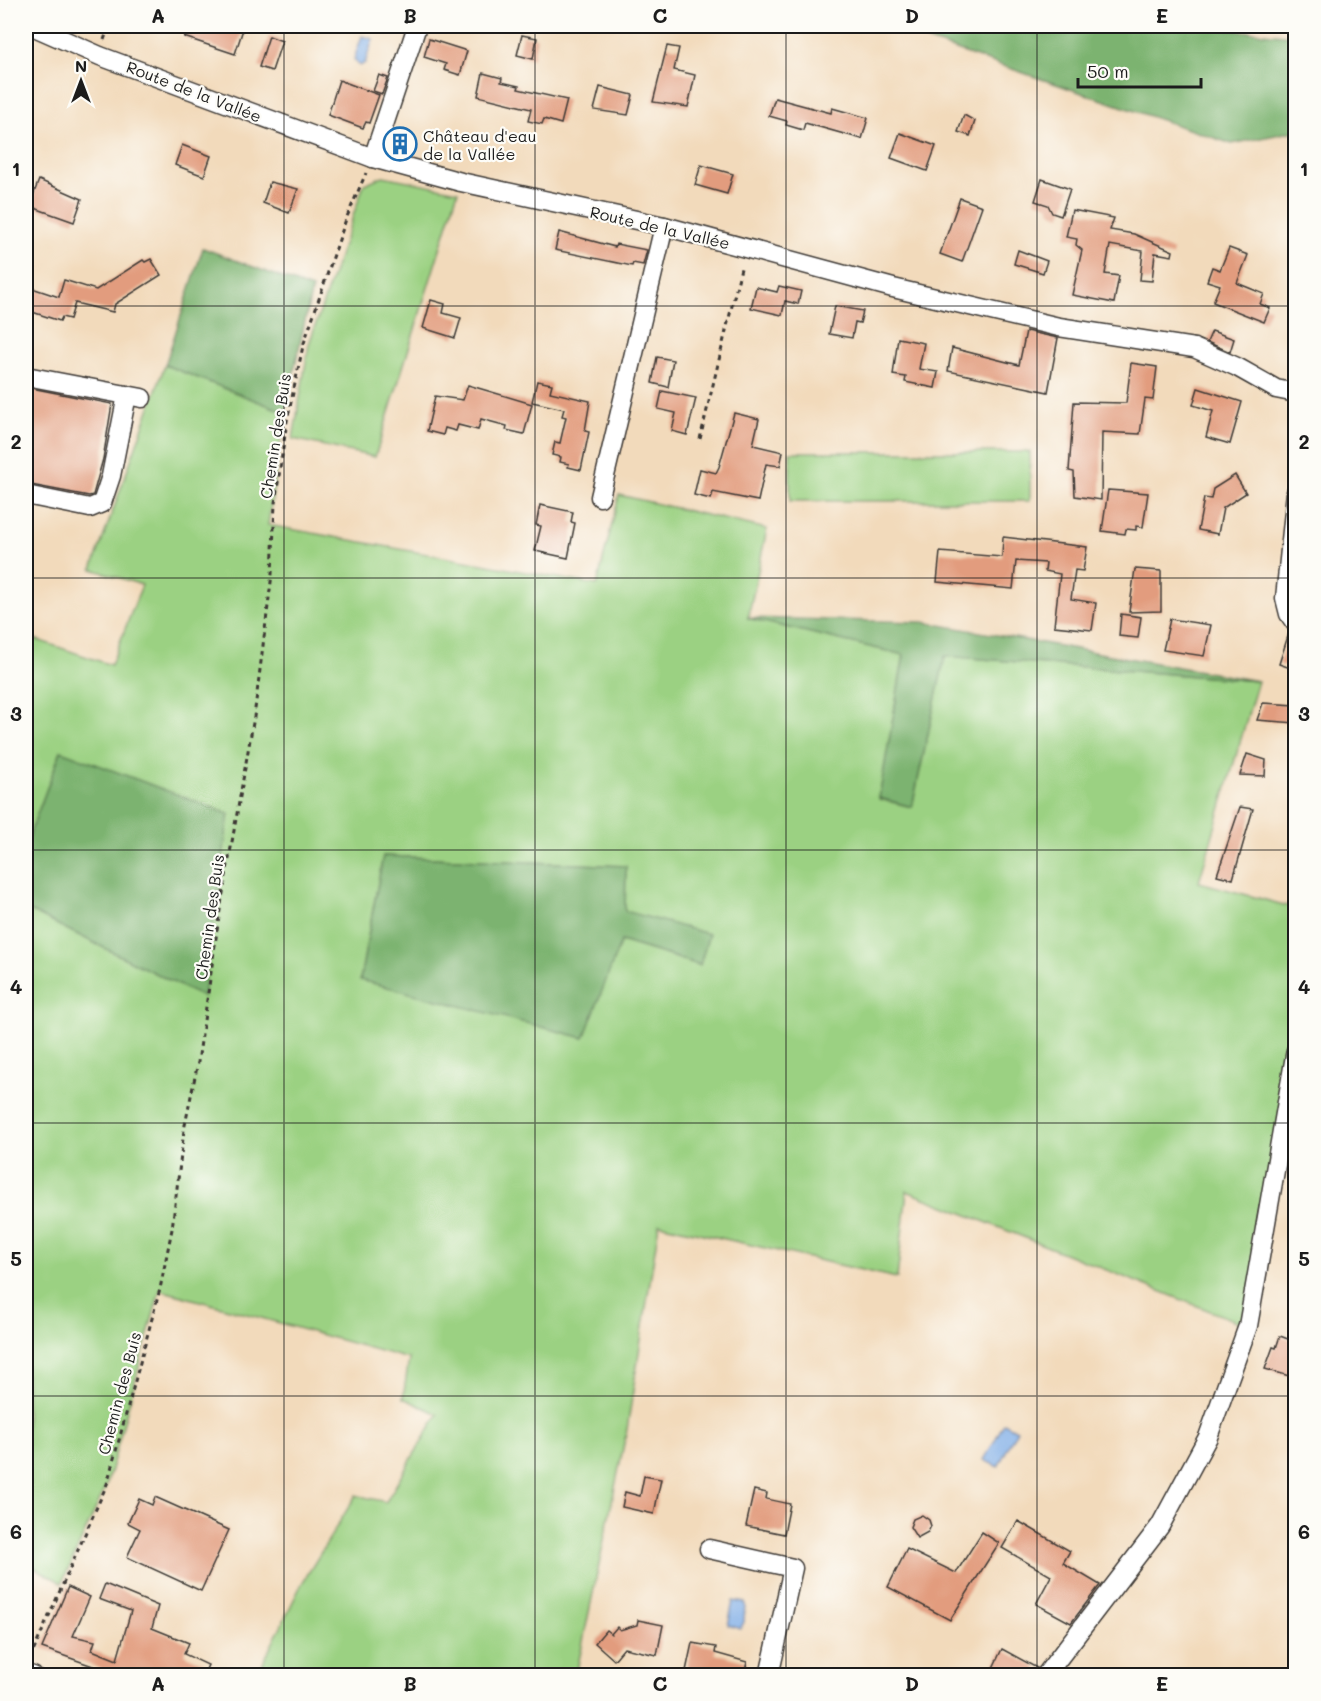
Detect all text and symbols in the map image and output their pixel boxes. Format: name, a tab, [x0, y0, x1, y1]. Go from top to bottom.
text: A	[151, 2, 165, 28]
text: B	[403, 2, 417, 28]
text: C	[653, 2, 668, 28]
text: D	[905, 2, 919, 28]
text: E	[1156, 2, 1168, 28]
north arrow	[51, 51, 111, 111]
scale bar	[1078, 51, 1201, 89]
text: N	[75, 55, 87, 76]
street label: Route de la Vallée	[124, 56, 264, 126]
text: 50 m	[1087, 59, 1129, 83]
place label: Château d'eau de la Vallée	[423, 125, 537, 164]
building icon: Château d'eau de la Vallée	[382, 126, 418, 162]
text: 1	[12, 155, 20, 181]
text: 1	[1300, 155, 1308, 181]
street label: Route de la Vallée	[588, 201, 732, 253]
street label: Chemin des Buis	[255, 372, 295, 500]
text: 2	[10, 428, 22, 454]
text: 2	[1298, 428, 1310, 454]
text: 3	[10, 700, 22, 726]
text: 3	[1298, 700, 1310, 726]
street label: Chemin des Buis	[190, 853, 228, 981]
text: 4	[10, 973, 23, 999]
text: 4	[1298, 973, 1311, 999]
text: 5	[10, 1245, 22, 1271]
text: 5	[1298, 1245, 1310, 1271]
street label: Chemin des Buis	[93, 1329, 145, 1457]
text: 6	[10, 1518, 22, 1544]
text: 6	[1298, 1518, 1310, 1544]
text: A	[151, 1670, 165, 1696]
text: B	[403, 1670, 417, 1696]
text: C	[653, 1670, 668, 1696]
text: D	[905, 1670, 919, 1696]
text: E	[1156, 1670, 1168, 1696]

